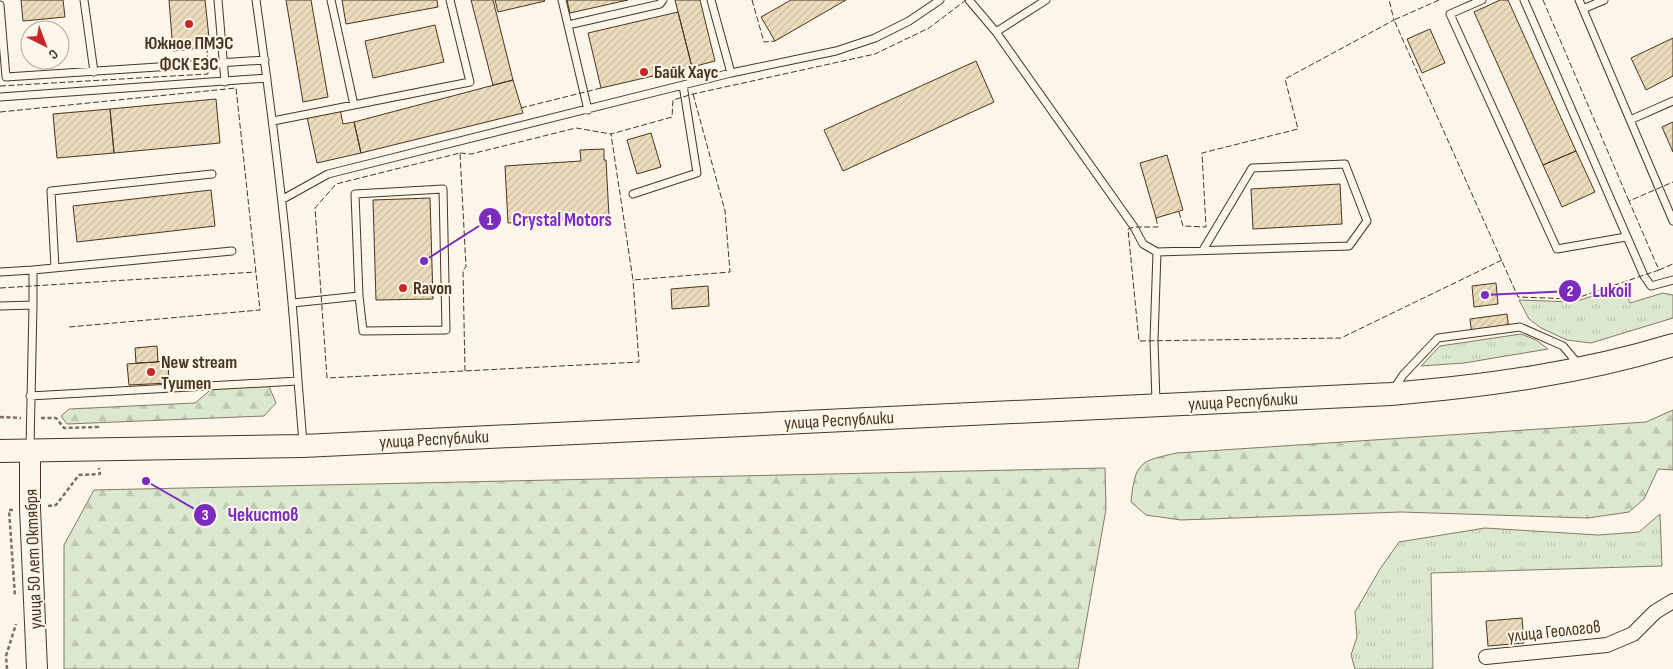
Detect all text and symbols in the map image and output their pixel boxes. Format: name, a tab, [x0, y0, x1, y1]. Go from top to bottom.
marker: Южное ПМЭС ФСК ЕЭС	[183, 18, 195, 30]
north arrow	[20, 20, 70, 70]
place label: Южное ПМЭС ФСК ЕЭС	[144, 33, 234, 75]
text: С	[45, 46, 62, 63]
place label: Байк Хаус	[654, 62, 718, 83]
marker: Байк Хаус	[638, 66, 650, 78]
callout: Crystal Motors	[477, 202, 622, 236]
text: Crystal Motors	[512, 209, 612, 232]
text: 1	[487, 211, 493, 230]
callout: Lukoil	[1558, 274, 1642, 308]
place label: Ravon	[413, 278, 452, 299]
text: Lukoil	[1592, 280, 1632, 303]
marker: Ravon	[397, 282, 409, 294]
text: 2	[1567, 282, 1573, 301]
place label: New stream Tyumen	[161, 352, 237, 394]
marker: New stream Tyumen	[145, 366, 157, 378]
street label: улица Республики	[1188, 388, 1298, 415]
street label: улица Республики	[784, 407, 894, 434]
street label: улица Республики	[379, 426, 489, 453]
street label: улица 50 лет Октября	[21, 488, 46, 629]
callout: Чекистов	[192, 498, 308, 532]
text: Чекистов	[227, 504, 299, 527]
text: 3	[202, 506, 209, 525]
street label: улица Геологов	[1506, 616, 1602, 647]

